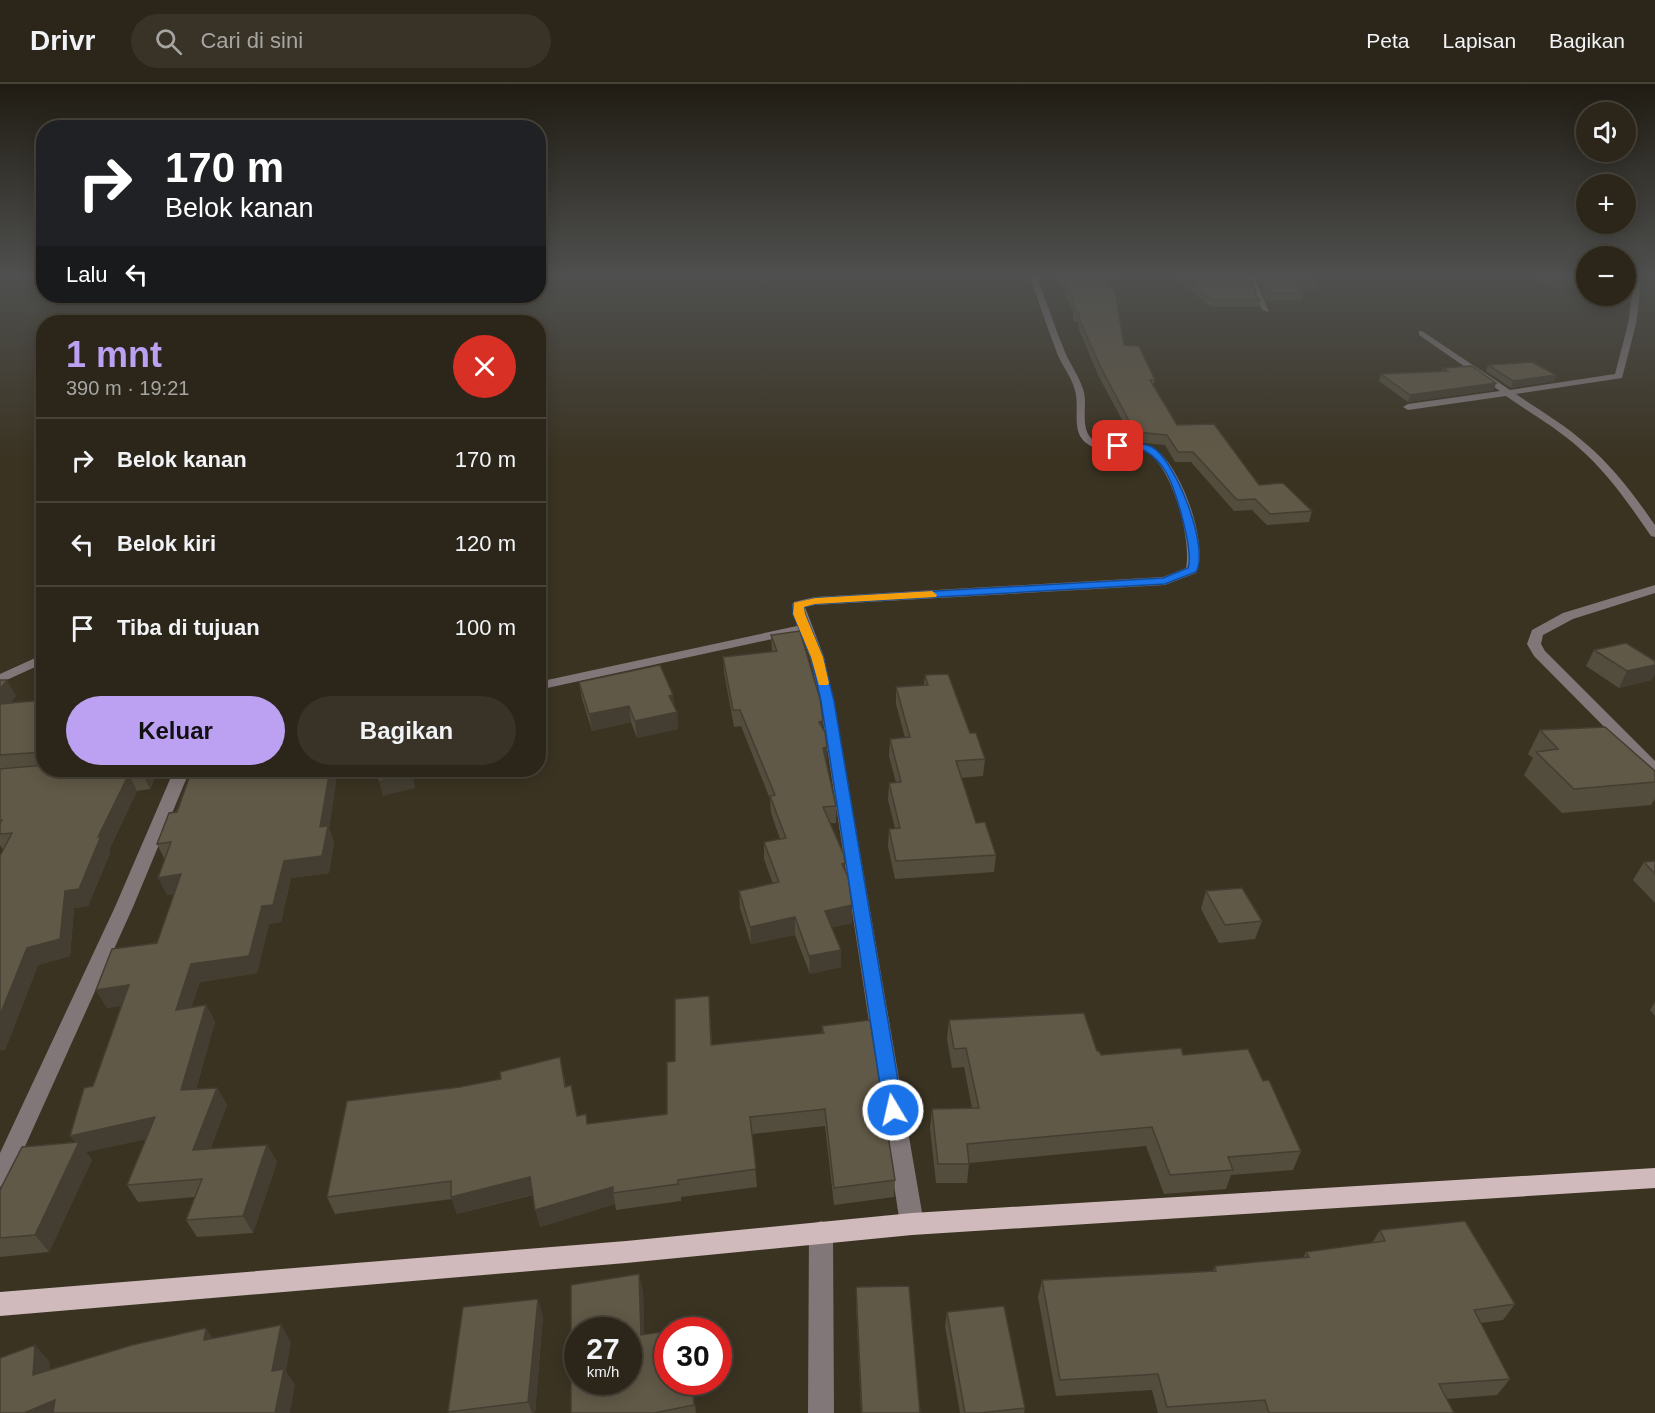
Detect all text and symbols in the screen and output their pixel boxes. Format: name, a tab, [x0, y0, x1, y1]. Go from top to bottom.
search box	[131, 14, 551, 68]
text: Drivr	[30, 25, 95, 56]
icon: search	[152, 25, 185, 58]
text: Cari di sini	[200, 28, 303, 53]
text: Peta	[1366, 29, 1410, 52]
text: Lapisan	[1443, 29, 1516, 52]
text: Bagikan	[1549, 29, 1625, 52]
map controls	[1576, 102, 1636, 306]
button: sound	[1576, 102, 1636, 162]
icon: right	[66, 144, 144, 222]
text: 170 m	[165, 144, 284, 191]
button: +	[1576, 174, 1636, 234]
text: Belok kanan	[165, 193, 314, 223]
button: −	[1576, 246, 1636, 306]
icon: left	[120, 258, 153, 291]
text: Lalu	[66, 262, 108, 287]
text: 1 mnt	[66, 334, 162, 375]
button: close	[453, 335, 516, 398]
text: 390 m · 19:21	[66, 377, 189, 399]
pin	[1092, 420, 1143, 471]
icon: arrive	[1101, 429, 1134, 462]
icon: right	[66, 444, 99, 477]
text: Belok kanan	[117, 447, 247, 472]
text: 170 m	[455, 447, 516, 472]
icon: left	[66, 528, 99, 561]
text: Belok kiri	[117, 531, 216, 556]
text: 120 m	[455, 531, 516, 556]
icon: arrive	[66, 612, 99, 645]
text: Tiba di tujuan	[117, 615, 260, 640]
text: 100 m	[455, 615, 516, 640]
button: Keluar	[66, 696, 285, 765]
button: Bagikan	[297, 696, 516, 765]
position arrow	[861, 1078, 925, 1142]
speed limit sign: 30	[654, 1317, 732, 1395]
text: 27	[586, 1332, 620, 1365]
text: km/h	[587, 1363, 619, 1380]

